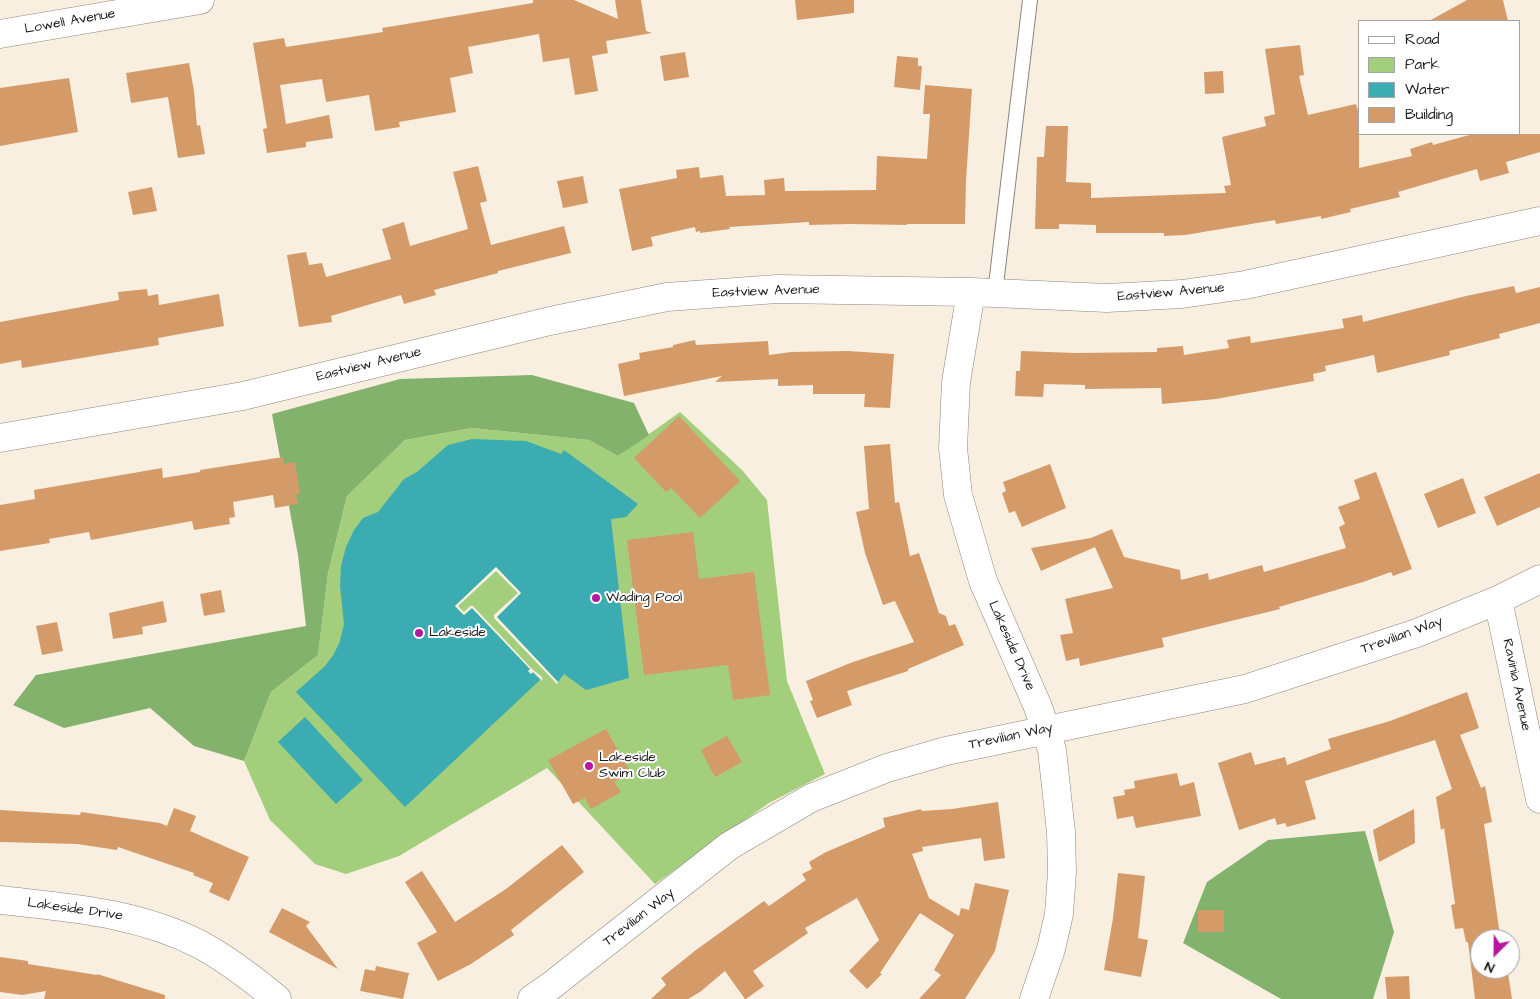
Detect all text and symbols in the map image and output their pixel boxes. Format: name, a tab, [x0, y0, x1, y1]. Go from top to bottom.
street label: Lowell Avenue	[23, 6, 117, 38]
legend	[1358, 20, 1520, 135]
text: Road	[1405, 29, 1439, 50]
text: Park	[1405, 54, 1440, 75]
text: Water	[1405, 79, 1449, 100]
text: Building	[1405, 104, 1453, 125]
street label: Eastview Avenue	[1117, 280, 1225, 306]
street label: Eastview Avenue	[712, 282, 820, 302]
street label: Eastview Avenue	[315, 344, 423, 386]
place label: Wading Pool	[606, 590, 682, 606]
marker: Wading Pool	[590, 592, 602, 604]
street label: Lakeside Drive	[984, 599, 1038, 693]
street label: Trevilian Way	[1359, 613, 1445, 659]
place label: Lakeside	[429, 625, 486, 641]
marker: Lakeside	[413, 627, 425, 639]
street label: Ravinia Avenue	[1498, 637, 1534, 733]
street label: Trevilian Way	[967, 720, 1055, 754]
place label: Lakeside Swim Club	[599, 750, 665, 782]
marker: Lakeside Swim Club	[583, 760, 595, 772]
street label: Trevilian Way	[600, 885, 678, 951]
street label: Lakeside Drive	[26, 895, 124, 925]
north arrow	[1470, 929, 1520, 979]
text: N	[1482, 956, 1497, 978]

